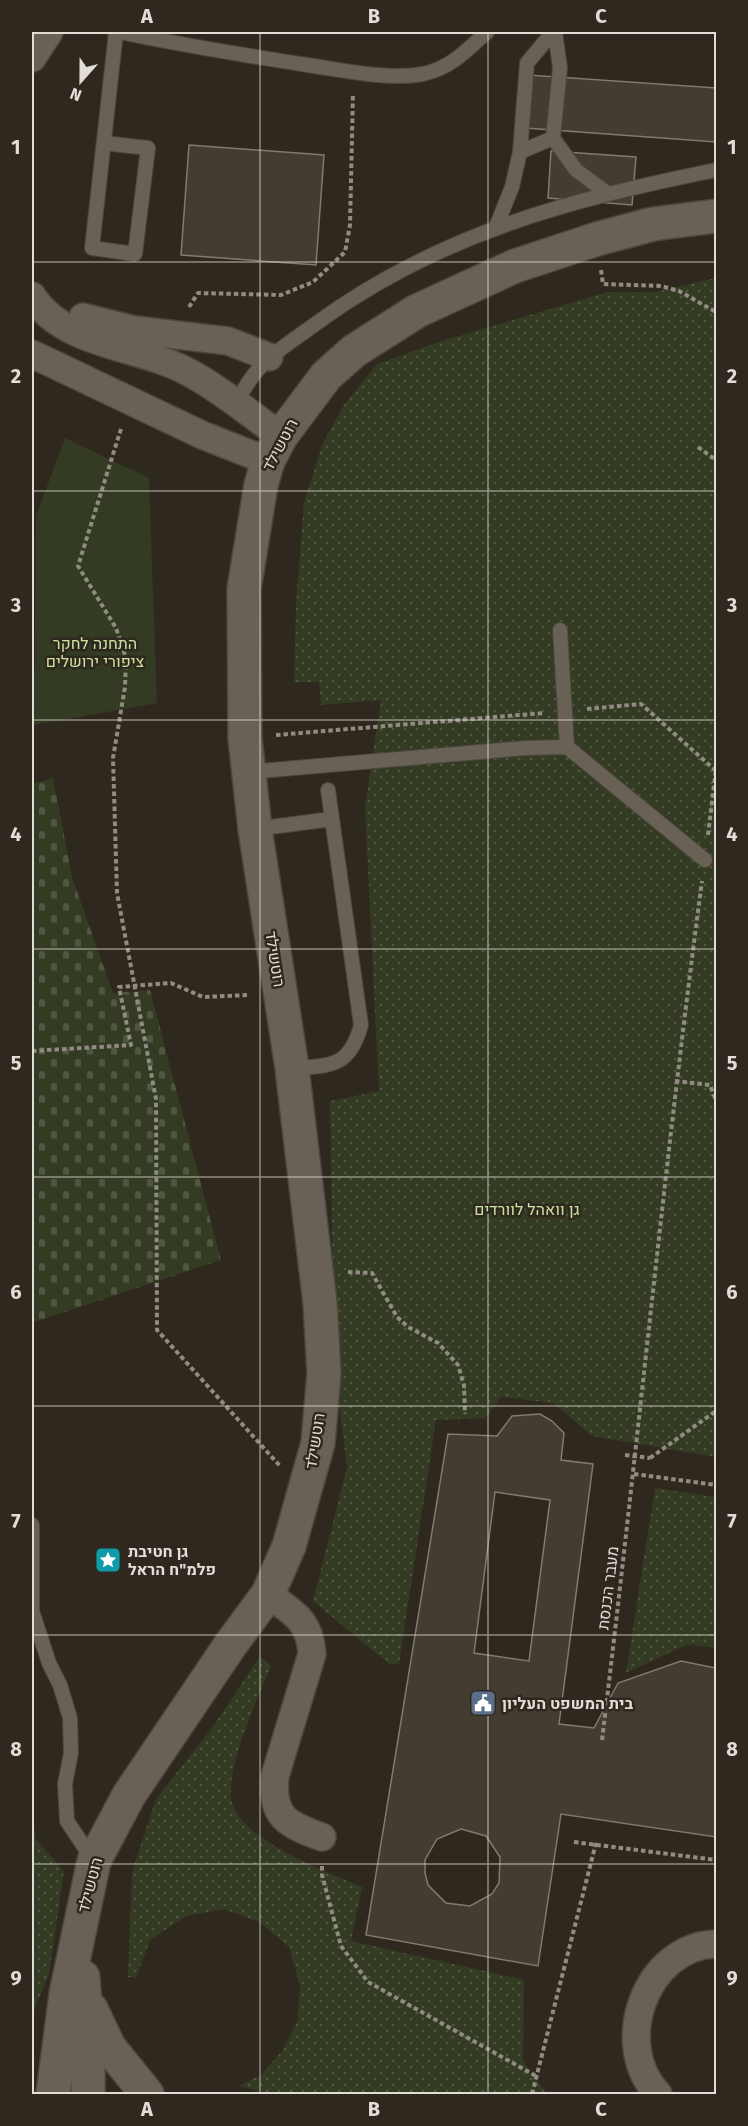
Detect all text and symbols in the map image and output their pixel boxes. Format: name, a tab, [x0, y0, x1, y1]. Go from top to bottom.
text: A	[140, 4, 154, 28]
text: B	[368, 4, 380, 28]
text: C	[595, 4, 607, 28]
north arrow	[51, 51, 111, 111]
text: N	[67, 84, 84, 105]
text: 1	[11, 135, 21, 159]
text: 1	[727, 135, 737, 159]
text: 2	[11, 364, 21, 388]
text: 2	[727, 364, 737, 388]
street label: רוטשילד	[258, 416, 302, 474]
text: 3	[10, 593, 21, 617]
text: 3	[726, 593, 737, 617]
park label: התחנה לחקר ציפורי ירושלים	[46, 634, 145, 671]
text: 4	[10, 822, 22, 846]
text: 4	[726, 822, 738, 846]
street label: רוטשילד	[261, 930, 289, 988]
text: 5	[11, 1051, 22, 1075]
text: 5	[727, 1051, 738, 1075]
park label: גן וואהל לוורדים	[474, 1200, 580, 1219]
text: 6	[10, 1280, 22, 1304]
text: 6	[726, 1280, 738, 1304]
street label: רוטשילד	[301, 1412, 329, 1470]
text: 7	[11, 1509, 21, 1533]
text: 7	[727, 1509, 737, 1533]
place label: גן חטיבת פלמ"ח הראל	[128, 1542, 216, 1579]
place icon: גן חטיבת פלמ"ח הראל	[93, 1545, 123, 1575]
street label: מעבר הכנסת	[593, 1545, 623, 1631]
public building icon: בית המשפט העליון	[468, 1688, 498, 1718]
place label: בית המשפט העליון	[502, 1694, 633, 1713]
text: 8	[10, 1737, 22, 1761]
text: 8	[726, 1737, 738, 1761]
street label: רוטשילד	[74, 1855, 106, 1915]
text: 9	[10, 1966, 22, 1990]
text: 9	[726, 1966, 738, 1990]
text: A	[140, 2097, 154, 2121]
text: B	[368, 2097, 380, 2121]
text: C	[595, 2097, 607, 2121]

